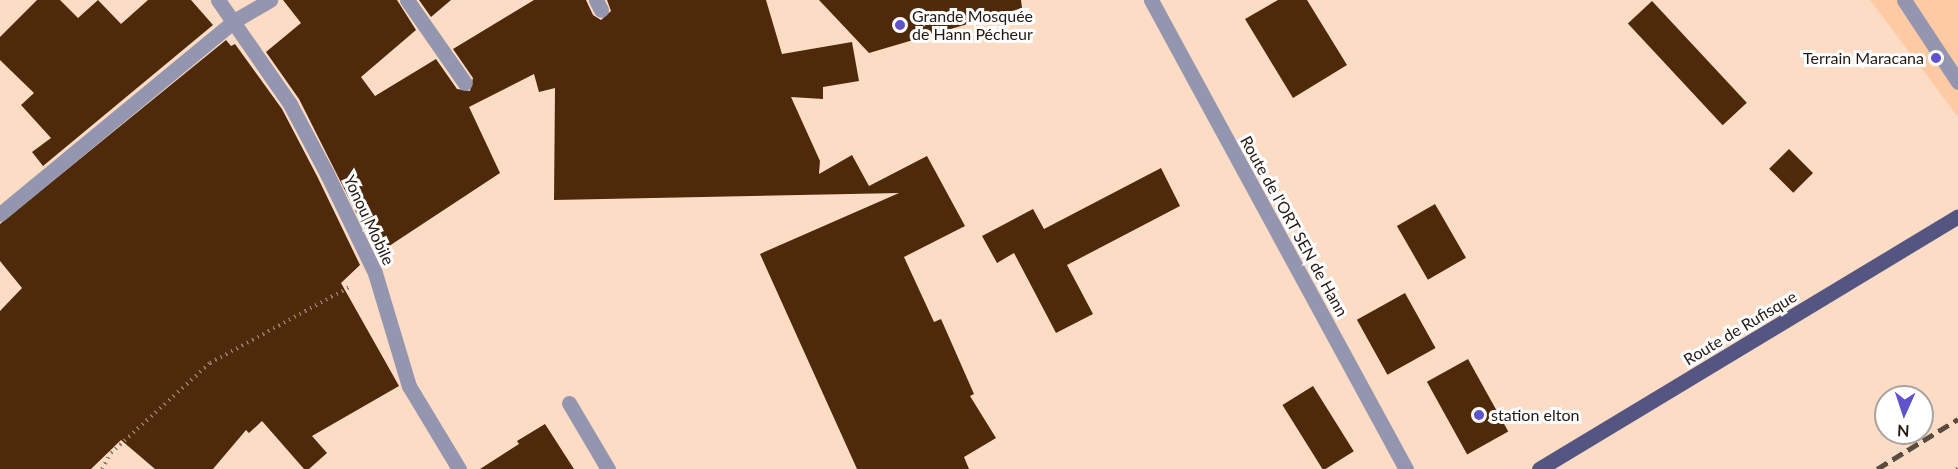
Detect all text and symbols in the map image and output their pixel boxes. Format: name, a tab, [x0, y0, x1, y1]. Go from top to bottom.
place label: Grande Mosquée de Hann Pécheur	[912, 6, 1033, 44]
marker: Grande Mosquée de Hann Pécheur	[893, 18, 907, 32]
place label: Terrain Maracana	[1803, 48, 1924, 68]
marker: Terrain Maracana	[1929, 51, 1943, 65]
street label: Route de l'ORT SEN de Hann	[1236, 132, 1352, 320]
street label: Yonou Mobile	[340, 172, 398, 268]
street label: Route de Rufisque	[1680, 287, 1800, 369]
north arrow	[1874, 385, 1934, 445]
place label: station elton	[1491, 405, 1579, 425]
marker: station elton	[1472, 408, 1486, 422]
text: N	[1896, 422, 1910, 441]

